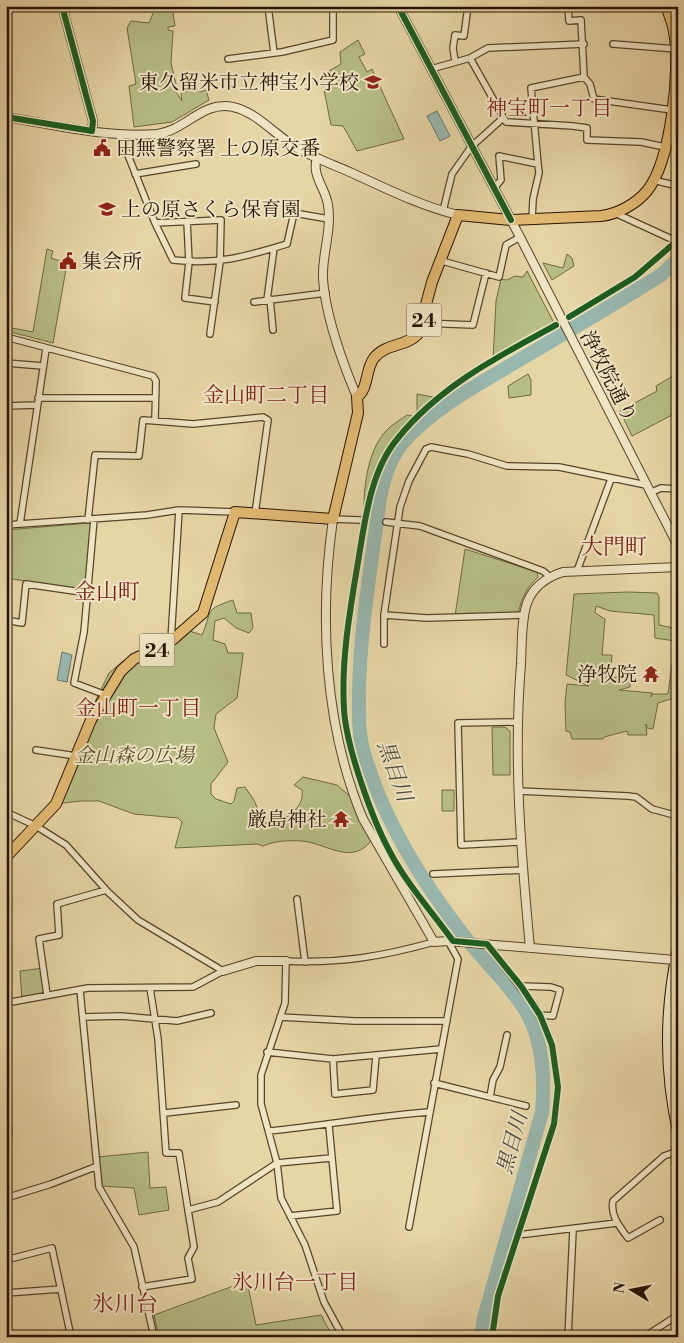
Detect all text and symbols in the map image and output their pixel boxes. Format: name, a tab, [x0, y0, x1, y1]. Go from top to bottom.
place label: 東久留米市立神宝小学校	[139, 71, 359, 96]
school or university icon: 東久留米市立神宝小学校	[363, 72, 383, 92]
district label: 神宝町一丁目	[486, 96, 612, 122]
place label: 田無警察署 上の原交番	[116, 137, 320, 162]
public building icon: 田無警察署 上の原交番	[92, 138, 112, 158]
place label: 上の原さくら保育園	[121, 198, 301, 223]
school or university icon: 上の原さくら保育園	[97, 199, 117, 219]
place label: 集会所	[82, 250, 142, 275]
public building icon: 集会所	[58, 251, 78, 271]
road number: 24	[406, 304, 442, 336]
street label: 浄牧院通り	[574, 326, 642, 427]
district label: 金山町二丁目	[203, 383, 329, 409]
district label: 大門町	[581, 534, 647, 561]
district label: 金山町	[74, 579, 140, 606]
road number: 24	[140, 634, 174, 666]
place label: 浄牧院	[577, 663, 637, 688]
temple icon: 浄牧院	[641, 664, 661, 684]
district label: 金山町一丁目	[75, 696, 201, 722]
water label: 黒目川	[371, 737, 418, 807]
park label: 金山森の広場	[74, 744, 196, 769]
place label: 厳島神社	[247, 808, 327, 833]
temple icon: 厳島神社	[331, 809, 351, 829]
water label: 黒目川	[492, 1108, 534, 1177]
north arrow	[606, 1266, 656, 1316]
district label: 氷川台一丁目	[232, 1270, 358, 1296]
text: N	[610, 1281, 630, 1295]
district label: 氷川台	[92, 1291, 158, 1318]

